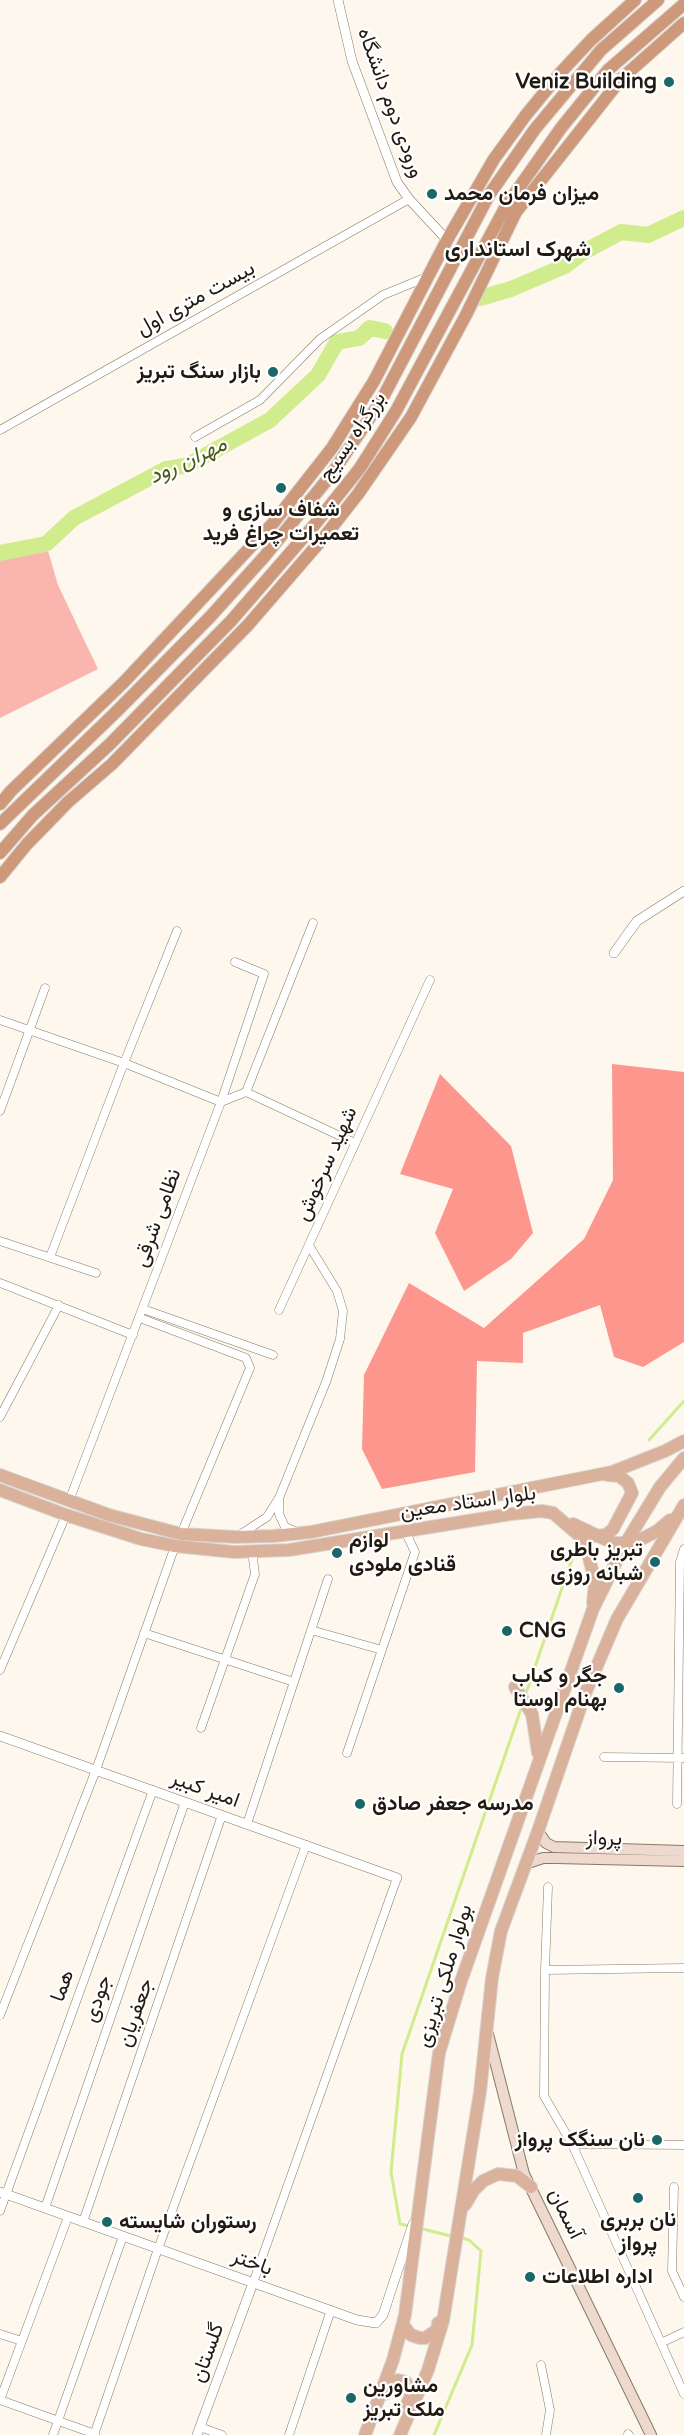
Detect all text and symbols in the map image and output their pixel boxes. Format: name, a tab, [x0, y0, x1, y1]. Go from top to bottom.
street label: ورودی دوم دانشگاه	[351, 25, 429, 181]
place label: Veniz Building	[516, 69, 657, 95]
marker: Veniz Building	[662, 75, 676, 89]
place label: میزان فرمان محمد	[444, 181, 599, 207]
marker: میزان فرمان محمد	[425, 187, 439, 201]
district label: شهرک استانداری	[445, 237, 591, 263]
street label: بیست متری اول	[132, 256, 260, 342]
place label: بازار سنگ تبریز	[137, 359, 261, 385]
marker: بازار سنگ تبریز	[266, 365, 280, 379]
street label: بزرگراه بسیج	[314, 387, 392, 487]
water label: مهران رود	[145, 432, 231, 490]
marker: شفاف سازی و تعمیرات چراغ فرید	[274, 481, 288, 495]
place label: شفاف سازی و تعمیرات چراغ فرید	[203, 497, 359, 547]
street label: شهید سرخوش	[291, 1103, 363, 1225]
street label: نظامی شرقی	[129, 1165, 187, 1271]
street label: بلوار استاد معین	[398, 1481, 538, 1525]
place label: لوازم قنادی ملودی	[349, 1528, 456, 1578]
place label: تبریز باطری شبانه روزی	[550, 1537, 643, 1587]
marker: لوازم قنادی ملودی	[330, 1546, 344, 1560]
marker: تبریز باطری شبانه روزی	[648, 1555, 662, 1569]
place label: CNG	[519, 1618, 566, 1644]
marker: CNG	[500, 1624, 514, 1638]
place label: جگر و کباب بهنام اوستا	[512, 1663, 607, 1713]
marker: جگر و کباب بهنام اوستا	[612, 1681, 626, 1695]
street label: امیر کبیر	[167, 1766, 243, 1814]
place label: مدرسه جعفر صادق	[372, 1791, 534, 1817]
marker: مدرسه جعفر صادق	[353, 1797, 367, 1811]
street label: پرواز	[586, 1826, 622, 1852]
street label: بولوار ملکی تبریزی	[411, 1901, 479, 2051]
street label: هما	[46, 1967, 80, 2005]
street label: جودی	[78, 1972, 118, 2026]
street label: جعفریان	[113, 1975, 159, 2051]
place label: نان سنگک پرواز	[515, 2127, 645, 2153]
marker: نان سنگک پرواز	[650, 2133, 664, 2147]
street label: آسمان	[542, 2185, 588, 2243]
marker: نان بربری پرواز	[631, 2191, 645, 2205]
place label: نان بربری پرواز	[600, 2207, 676, 2257]
place label: رستوران شایسته	[119, 2209, 257, 2235]
marker: رستوران شایسته	[100, 2215, 114, 2229]
street label: باختر	[228, 2244, 276, 2282]
place label: اداره اطلاعات	[542, 2264, 653, 2290]
marker: اداره اطلاعات	[523, 2270, 537, 2284]
street label: گلستان	[186, 2320, 230, 2386]
place label: مشاورین ملک تبریز	[363, 2373, 445, 2423]
marker: مشاورین ملک تبریز	[344, 2391, 358, 2405]

